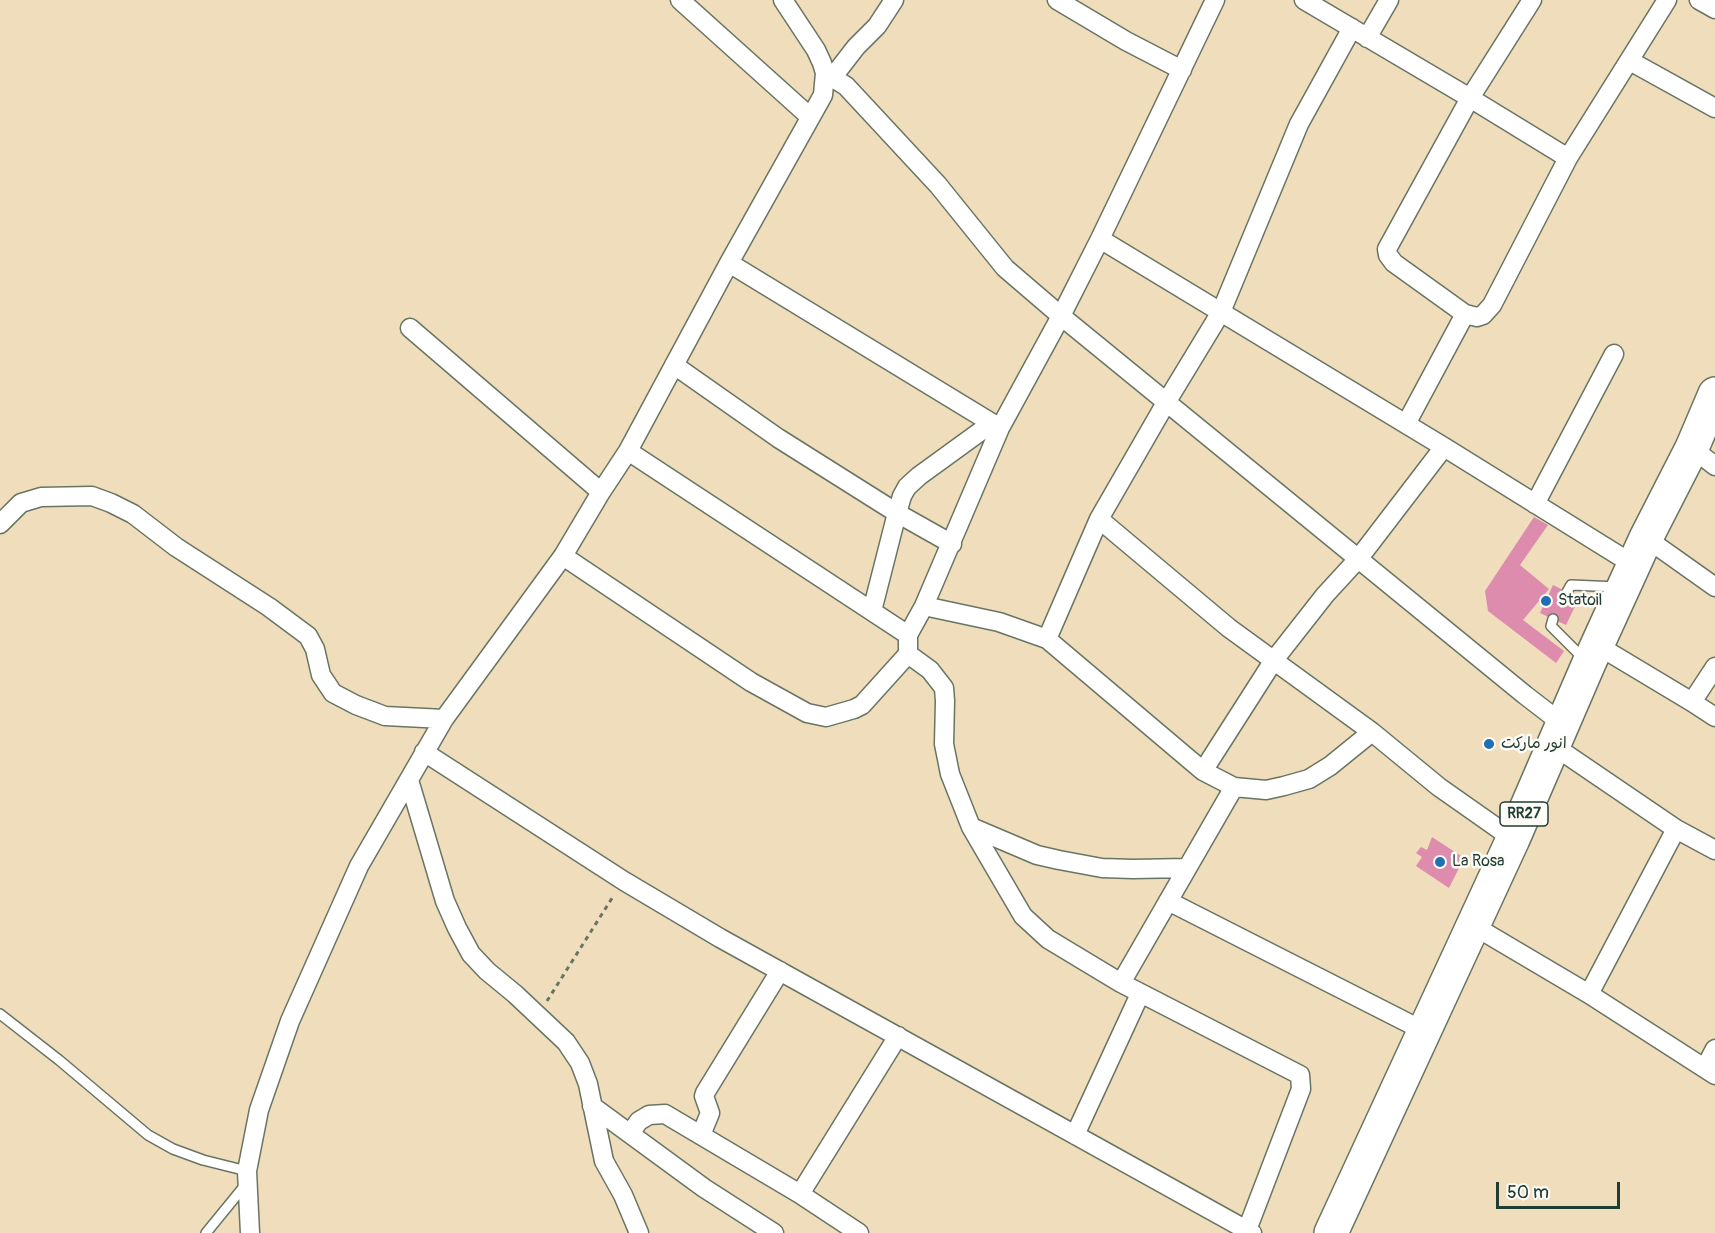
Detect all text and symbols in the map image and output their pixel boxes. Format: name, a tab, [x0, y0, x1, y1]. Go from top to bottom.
place label: Statoil	[1558, 591, 1602, 611]
marker: Statoil	[1539, 594, 1553, 608]
place label: انور ماركت	[1501, 734, 1567, 754]
marker: انور ماركت	[1482, 737, 1496, 751]
road number: RR27	[1500, 802, 1548, 826]
place label: La Rosa	[1452, 852, 1504, 872]
marker: La Rosa	[1433, 855, 1447, 869]
scale bar	[1499, 1170, 1624, 1208]
text: 50 m	[1507, 1181, 1549, 1204]

